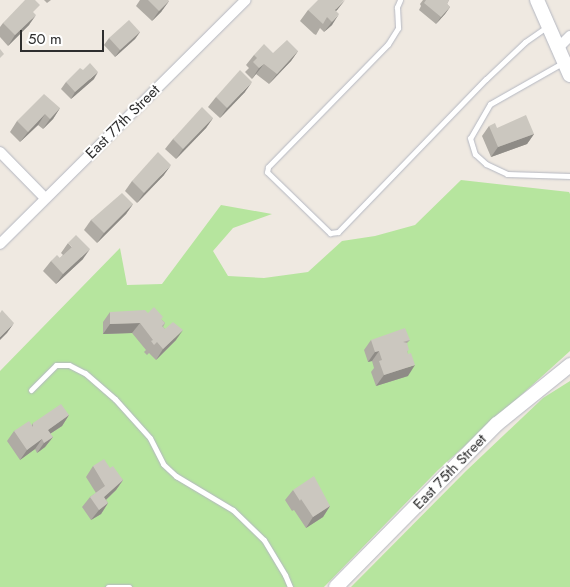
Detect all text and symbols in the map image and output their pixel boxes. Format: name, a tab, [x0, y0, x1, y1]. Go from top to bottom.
scale bar	[22, 20, 106, 52]
text: 50 m	[28, 28, 62, 50]
street label: East 77th Street	[82, 81, 164, 163]
street label: East 75th Street	[410, 431, 490, 513]

